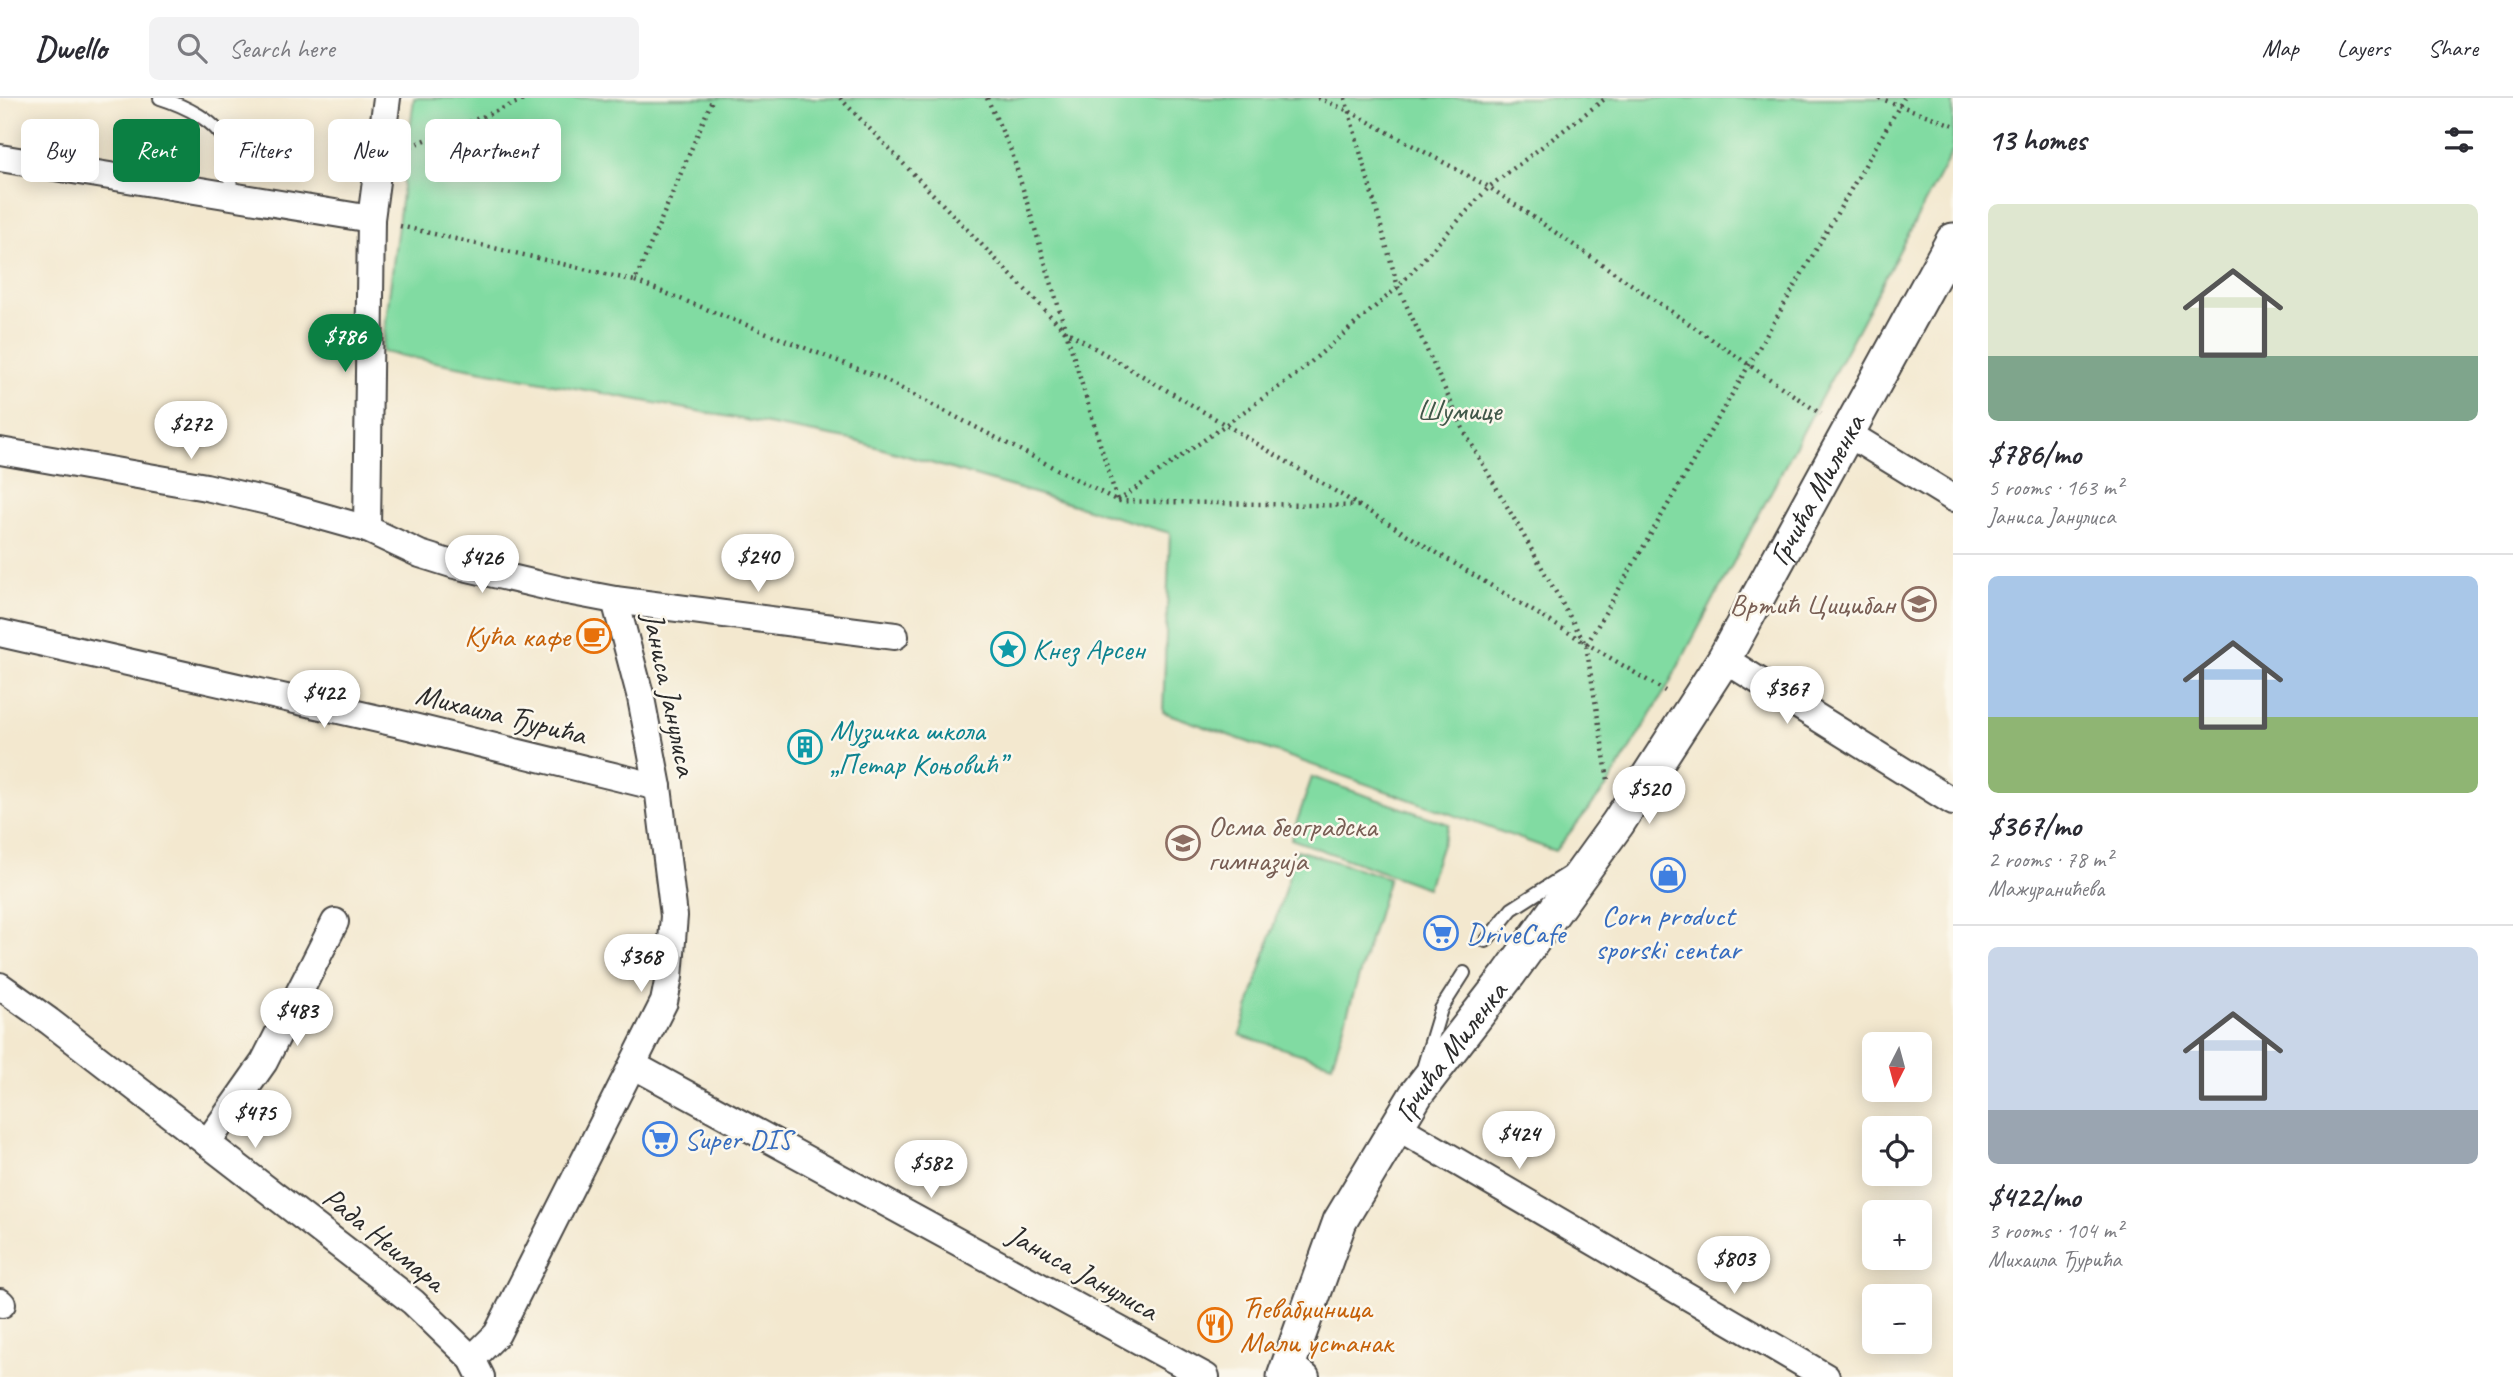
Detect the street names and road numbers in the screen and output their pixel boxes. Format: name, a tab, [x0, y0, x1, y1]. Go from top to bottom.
street label: Грчића Миленка	[1760, 406, 1874, 572]
street label: Јаниса Јанулиса	[634, 607, 706, 781]
street label: Михаила Ђурића	[412, 675, 592, 754]
street label: Грчића Миленка	[1385, 972, 1516, 1129]
street label: Рада Неимара	[315, 1178, 455, 1302]
street label: Јаниса Јанулиса	[999, 1214, 1167, 1330]

